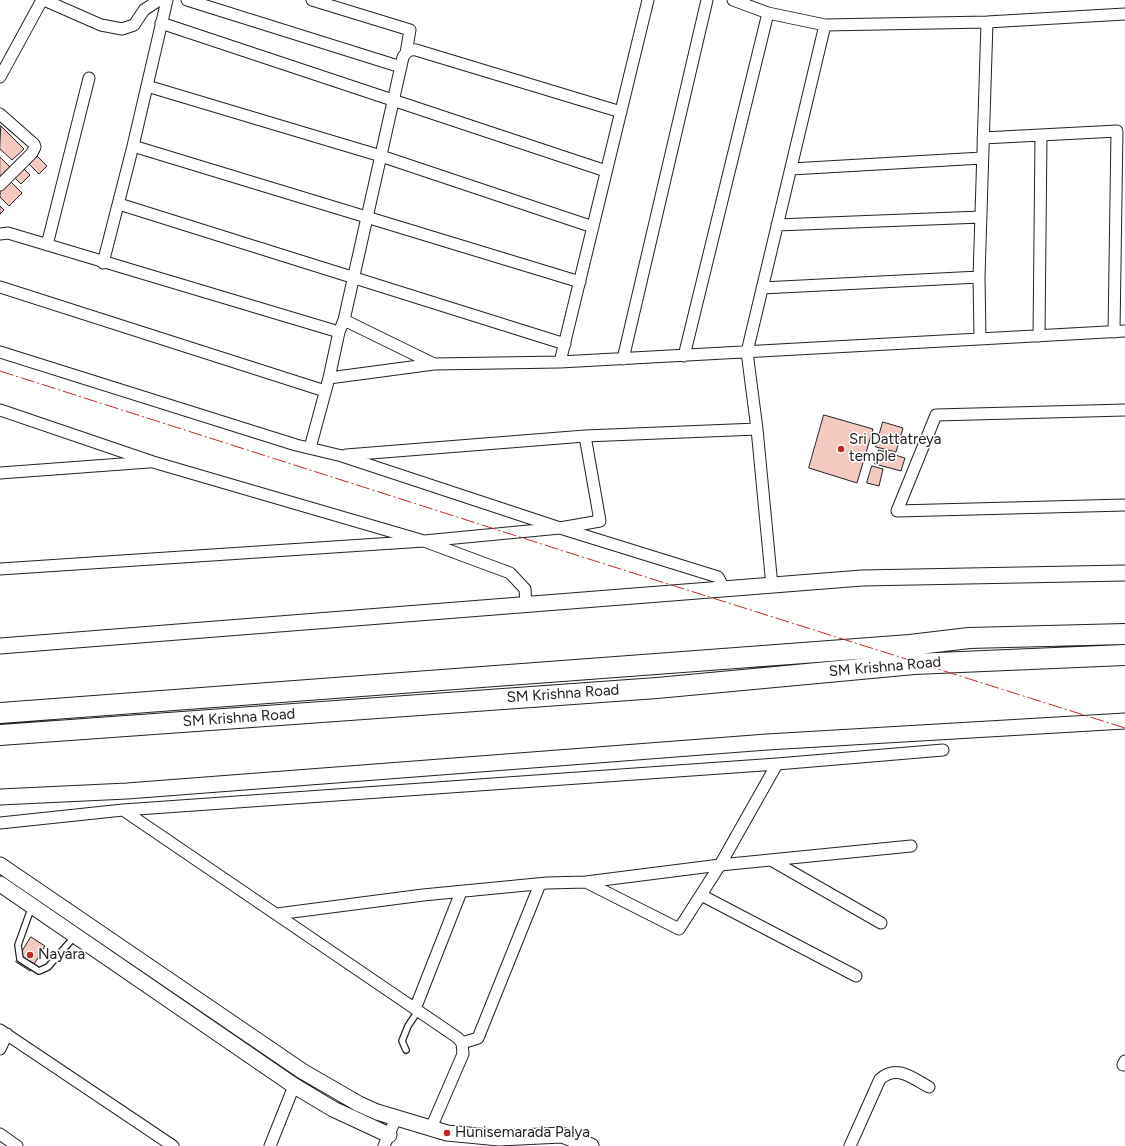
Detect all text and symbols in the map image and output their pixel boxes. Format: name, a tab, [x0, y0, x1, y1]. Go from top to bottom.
place label: Sri Dattatreya temple	[849, 431, 941, 466]
marker: Sri Dattatreya temple	[836, 444, 846, 454]
street label: SM Krishna Road	[828, 653, 942, 681]
street label: SM Krishna Road	[506, 681, 620, 707]
street label: SM Krishna Road	[182, 705, 296, 731]
place label: Nayara	[38, 946, 85, 964]
marker: Nayara	[25, 950, 35, 960]
place label: Hunisemarada Palya	[455, 1124, 590, 1142]
marker: Hunisemarada Palya	[442, 1128, 452, 1138]

